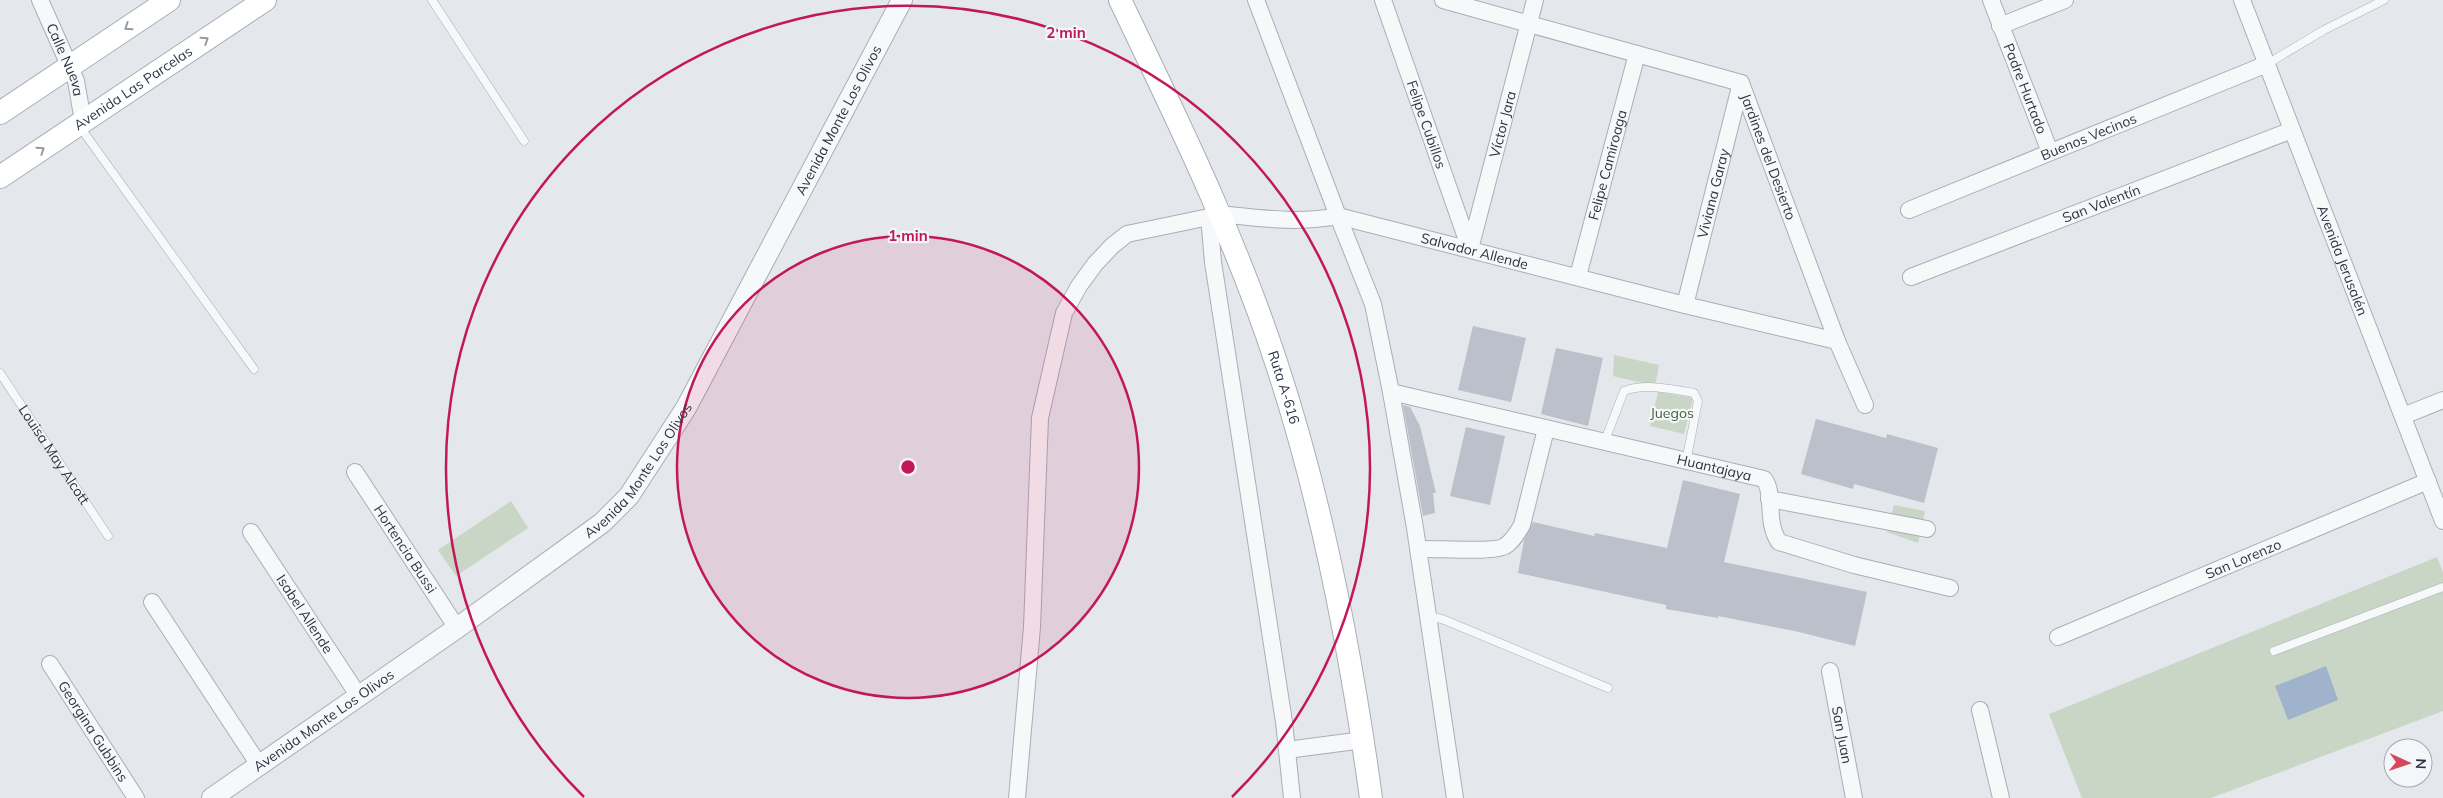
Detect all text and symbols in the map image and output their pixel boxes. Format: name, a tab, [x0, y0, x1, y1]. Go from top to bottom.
street label: Calle Nueva	[42, 20, 87, 97]
one-way arrow	[125, 21, 134, 30]
text: 2 min	[1046, 23, 1086, 42]
one-way arrow	[199, 37, 209, 46]
street label: Padre Hurtado	[2000, 41, 2051, 137]
street label: Avenida Las Parcelas	[70, 42, 196, 134]
street label: Avenida Monte Los Olivos	[791, 42, 886, 198]
street label: Felipe Cubillos	[1403, 78, 1450, 171]
street label: Víctor Jara	[1485, 89, 1520, 159]
street label: Jardines del Desierto	[1737, 91, 1800, 222]
street label: Felipe Camiroaga	[1584, 108, 1631, 222]
street label: Buenos Vecinos	[2038, 109, 2139, 164]
one-way arrow	[35, 146, 44, 156]
street label: Viviana Garay	[1693, 146, 1733, 240]
street label: San Valentín	[2060, 180, 2143, 227]
street label: Avenida Jerusalén	[2313, 203, 2372, 318]
text: 1 min	[888, 226, 928, 245]
street label: Salvador Allende	[1419, 229, 1530, 273]
street label: Ruta A-616	[1264, 348, 1304, 426]
street label: Avenida Monte Los Olivos	[581, 400, 696, 542]
street label: Louisa May Alcott	[15, 402, 94, 508]
park label: Juegos	[1650, 404, 1694, 422]
street label: Huantajaya	[1675, 450, 1753, 485]
centre of rings	[899, 458, 917, 476]
street label: Hortencia Bussi	[370, 501, 441, 597]
street label: San Lorenzo	[2203, 535, 2284, 583]
street label: Isabel Allende	[272, 571, 337, 657]
street label: Avenida Monte Los Olivos	[250, 665, 398, 776]
street label: Georgina Gubbins	[54, 677, 132, 785]
street label: San Juan	[1828, 705, 1856, 765]
north arrow	[2383, 738, 2433, 788]
text: N	[2412, 758, 2430, 769]

